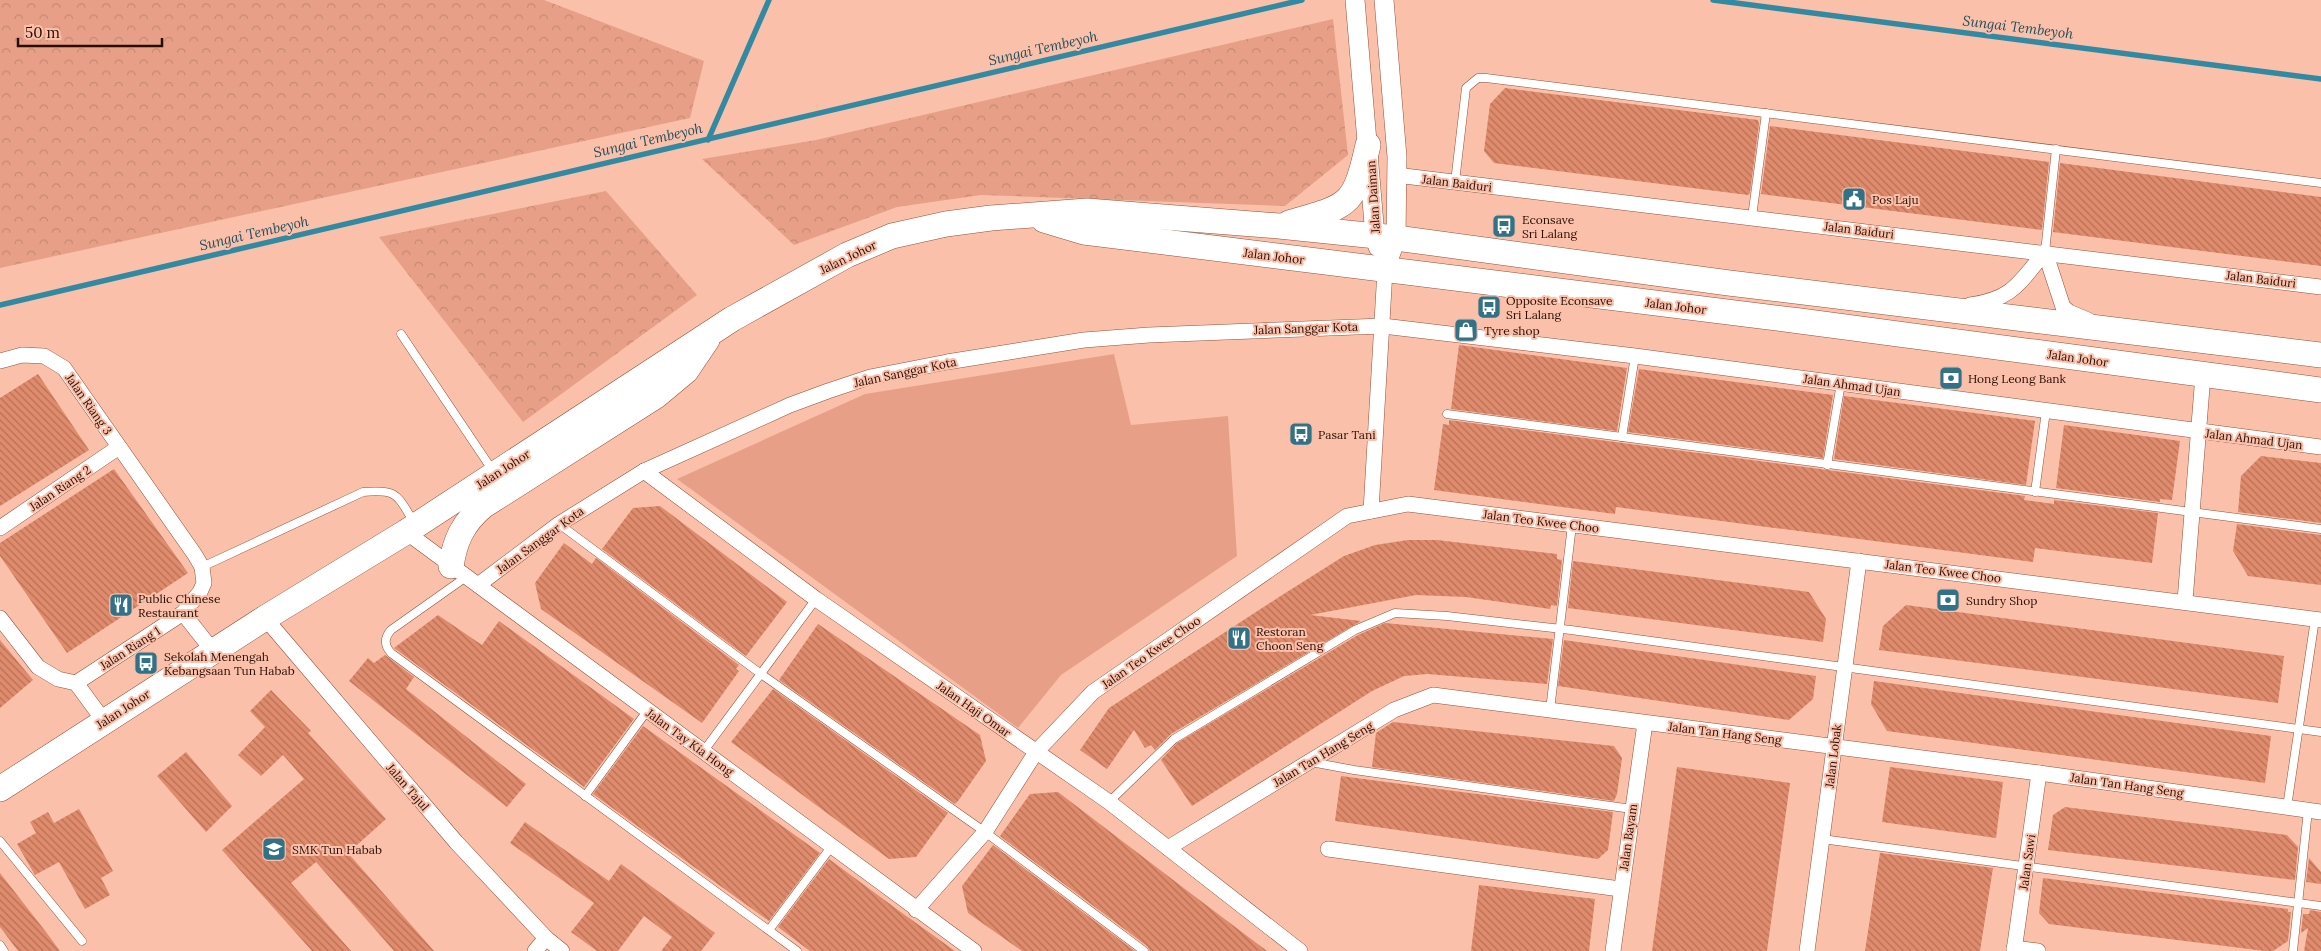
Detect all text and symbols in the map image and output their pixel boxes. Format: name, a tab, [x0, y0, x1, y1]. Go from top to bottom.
water label: Sungai Tembeyoh	[1962, 11, 2074, 43]
scale bar	[18, 15, 161, 47]
text: 50 m	[25, 23, 60, 42]
water label: Sungai Tembeyoh	[987, 27, 1099, 69]
water label: Sungai Tembeyoh	[592, 119, 704, 161]
street label: Jalan Daiman	[1363, 160, 1383, 235]
street label: Jalan Baiduri	[1420, 171, 1493, 195]
public building icon: Pos Laju	[1841, 186, 1867, 212]
place label: Pos Laju	[1872, 192, 1919, 207]
water label: Sungai Tembeyoh	[198, 212, 310, 254]
place label: Econsave Sri Lalang	[1522, 212, 1578, 241]
bus stop icon: Econsave Sri Lalang	[1491, 213, 1517, 239]
street label: Jalan Baiduri	[1822, 218, 1895, 242]
street label: Jalan Johor	[816, 236, 880, 278]
street label: Jalan Johor	[1242, 245, 1306, 267]
street label: Jalan Baiduri	[2224, 267, 2297, 291]
place label: Opposite Econsave Sri Lalang	[1506, 293, 1613, 322]
bus stop icon: Opposite Econsave Sri Lalang	[1476, 294, 1502, 320]
street label: Jalan Johor	[1644, 295, 1708, 317]
shop icon: Tyre shop	[1453, 317, 1479, 343]
street label: Jalan Sanggar Kota	[1253, 319, 1358, 337]
place label: Tyre shop	[1484, 323, 1540, 338]
street label: Jalan Johor	[2046, 346, 2110, 370]
street label: Jalan Sanggar Kota	[851, 354, 958, 390]
bank icon: Hong Leong Bank	[1938, 365, 1964, 391]
street label: Jalan Riang 3	[62, 370, 116, 438]
street label: Jalan Ahmad Ujan	[1801, 371, 1902, 399]
place label: Hong Leong Bank	[1968, 371, 2067, 386]
bus stop icon: Pasar Tani	[1288, 421, 1314, 447]
street label: Jalan Ahmad Ujan	[2203, 425, 2304, 452]
place label: Pasar Tani	[1318, 427, 1376, 442]
street label: Jalan Johor	[472, 446, 533, 493]
street label: Jalan Riang 2	[26, 462, 94, 515]
street label: Jalan Sanggar Kota	[493, 503, 587, 577]
street label: Jalan Teo Kwee Choo	[1481, 506, 1600, 536]
street label: Jalan Teo Kwee Choo	[1883, 556, 2002, 586]
bank icon: Sundry Shop	[1935, 587, 1961, 613]
place label: Public Chinese Restaurant	[138, 591, 221, 620]
restaurant icon: Public Chinese Restaurant	[108, 592, 134, 618]
place label: Sundry Shop	[1966, 593, 2037, 608]
street label: Jalan Teo Kwee Choo	[1098, 612, 1203, 692]
street label: Jalan Riang 1	[96, 623, 163, 674]
place label: Restoran Choon Seng	[1256, 624, 1324, 653]
restaurant icon: Restoran Choon Seng	[1226, 625, 1252, 651]
place label: Sekolah Menengah Kebangsaan Tun Habab	[164, 649, 295, 678]
bus stop icon: Sekolah Menengah Kebangsaan Tun Habab	[133, 650, 159, 676]
street label: Jalan Haji Omar	[933, 677, 1015, 741]
street label: Jalan Johor	[92, 686, 153, 733]
street label: Jalan Tay Kia Hong	[643, 705, 737, 779]
street label: Jalan Tan Hang Seng	[1269, 718, 1376, 790]
street label: Jalan Tan Hang Seng	[1666, 718, 1783, 747]
street label: Jalan Lobak	[1822, 723, 1844, 790]
street label: Jalan Tajul	[383, 760, 433, 814]
street label: Jalan Tan Hang Seng	[2068, 769, 2185, 800]
street label: Jalan Bayam	[1616, 802, 1640, 872]
street label: Jalan Sawi	[2016, 833, 2038, 892]
school or university icon: SMK Tun Habab	[261, 836, 287, 862]
place label: SMK Tun Habab	[292, 842, 382, 857]

